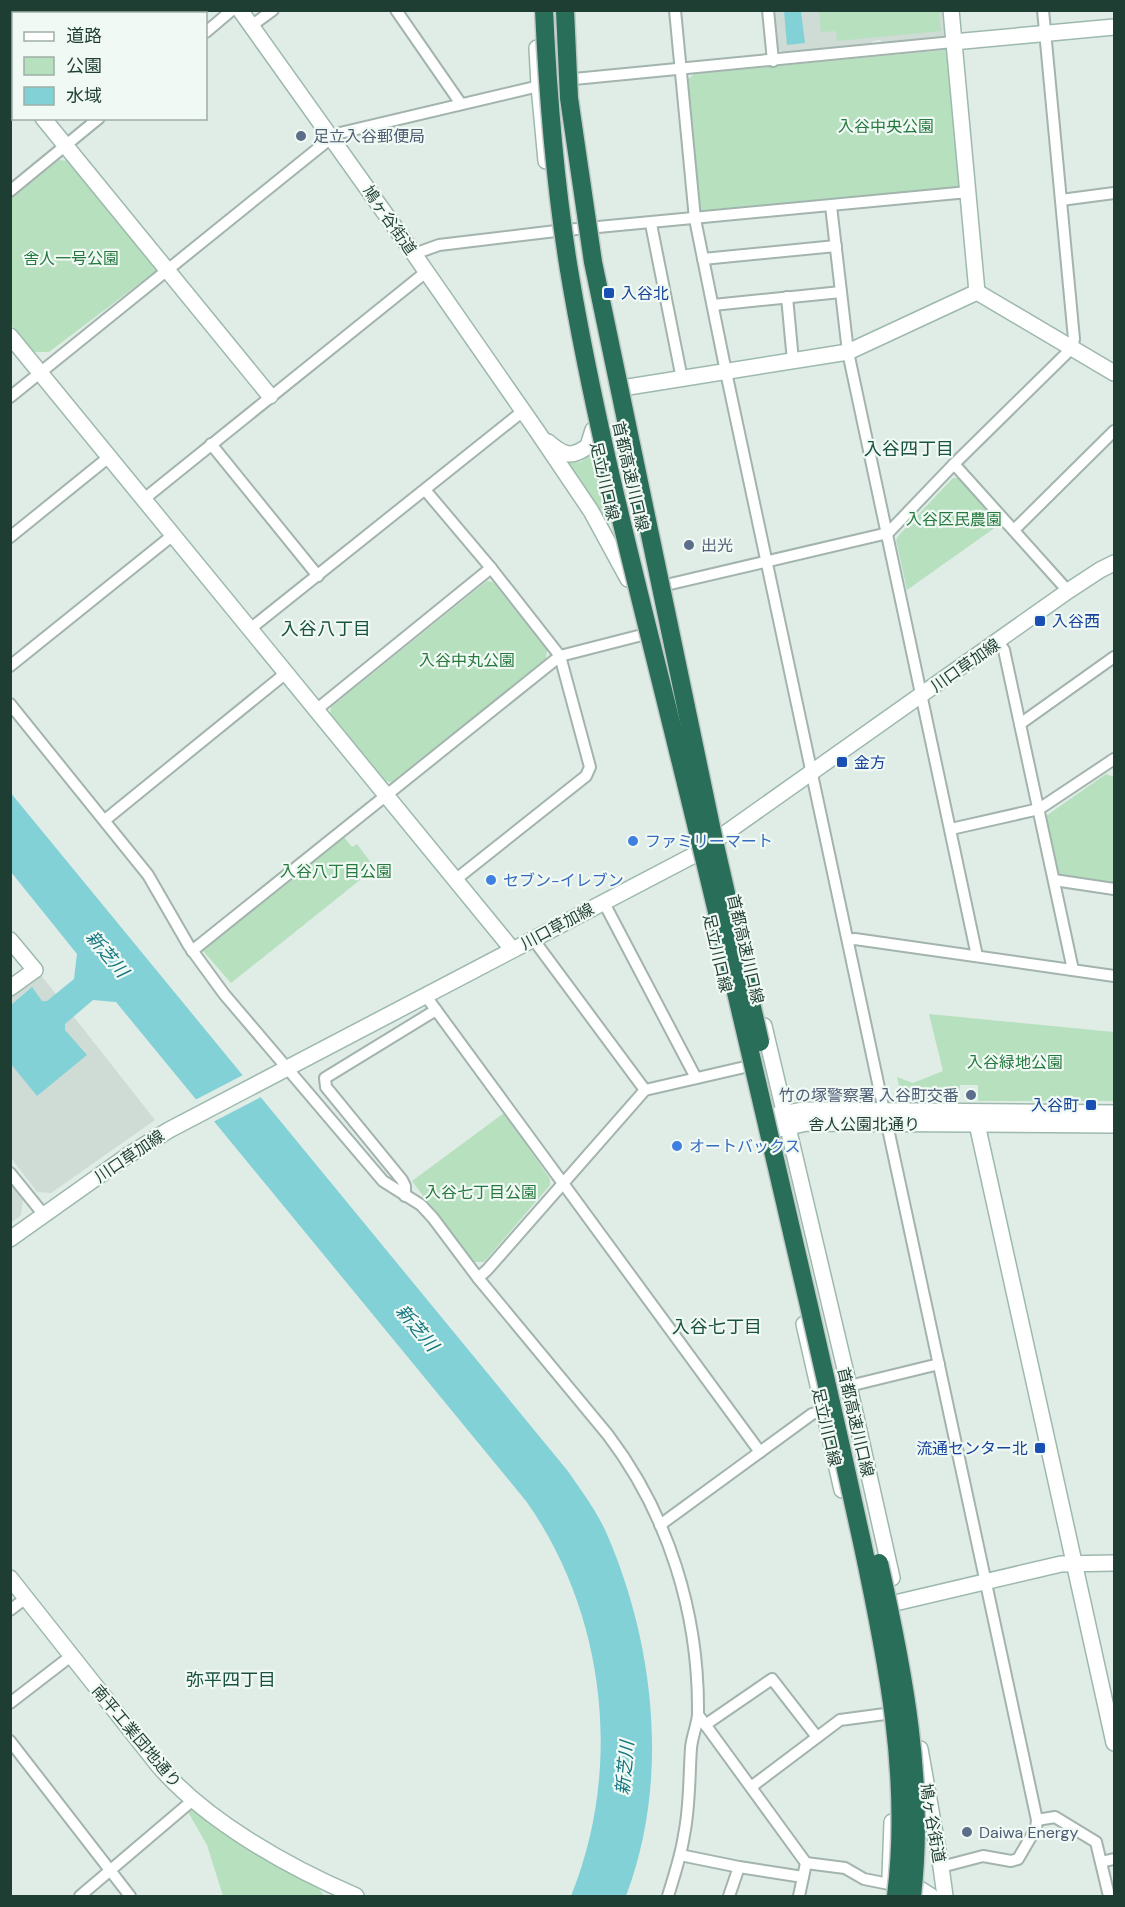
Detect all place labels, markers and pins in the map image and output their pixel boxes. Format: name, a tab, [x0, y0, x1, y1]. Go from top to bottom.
place label: 足立入谷郵便局	[313, 126, 425, 147]
marker: 足立入谷郵便局	[294, 129, 308, 143]
place label: 入谷北	[621, 283, 669, 304]
marker: 入谷北	[602, 286, 616, 300]
place label: 出光	[701, 535, 733, 556]
marker: 出光	[682, 538, 696, 552]
place label: 入谷西	[1052, 611, 1100, 632]
marker: 入谷西	[1033, 614, 1047, 628]
place label: 金方	[854, 752, 886, 773]
marker: 金方	[835, 755, 849, 769]
place label: ファミリーマート	[645, 831, 773, 852]
marker: ファミリーマート	[626, 834, 640, 848]
place label: セブン-イレブン	[503, 870, 624, 891]
marker: セブン-イレブン	[484, 873, 498, 887]
place label: 竹の塚警察署 入谷町交番	[779, 1085, 959, 1106]
marker: 竹の塚警察署 入谷町交番	[964, 1088, 978, 1102]
place label: 入谷町	[1031, 1095, 1079, 1116]
marker: 入谷町	[1084, 1098, 1098, 1112]
place label: オートバックス	[689, 1136, 801, 1157]
marker: オートバックス	[670, 1139, 684, 1153]
place label: 流通センター北	[916, 1438, 1028, 1459]
marker: 流通センター北	[1033, 1441, 1047, 1455]
place label: Daiwa Energy	[979, 1822, 1078, 1843]
marker: Daiwa Energy	[960, 1825, 974, 1839]

